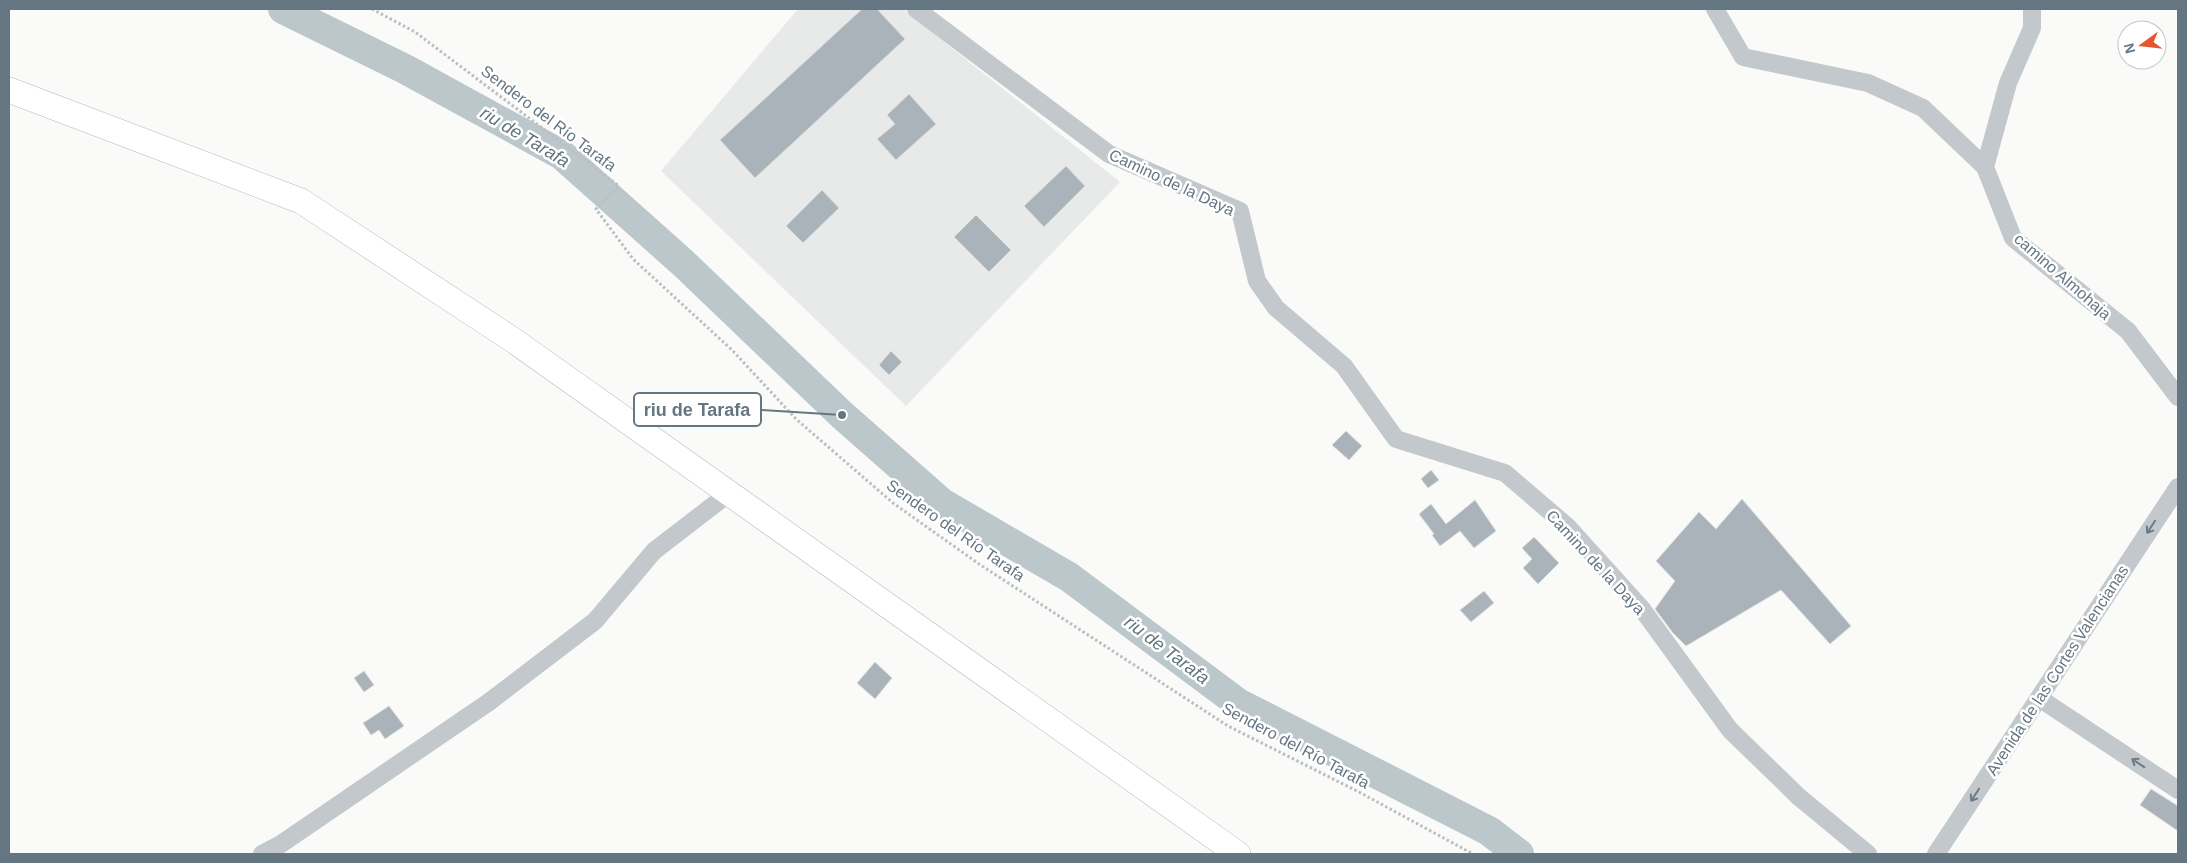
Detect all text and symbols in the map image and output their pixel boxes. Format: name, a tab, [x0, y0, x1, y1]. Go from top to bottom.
north arrow	[2117, 20, 2167, 70]
text: N	[2120, 41, 2138, 55]
street label: Sendero del Río Tarafa	[478, 62, 619, 175]
water label: riu de Tarafa	[477, 103, 573, 171]
street label: Camino de la Daya	[1107, 146, 1237, 219]
street label: camino Almohaja	[2011, 230, 2114, 323]
callout: riu de Tarafa	[634, 393, 761, 426]
text: riu de Tarafa	[644, 400, 751, 420]
street label: Sendero del Río Tarafa	[884, 476, 1028, 585]
street label: Camino de la Daya	[1543, 507, 1648, 618]
one-way arrow	[2146, 520, 2156, 534]
street label: Avenida de las Cortes Valencianas	[1983, 562, 2132, 778]
water label: riu de Tarafa	[1121, 612, 1213, 688]
street label: Sendero del Río Tarafa	[1219, 699, 1372, 792]
one-way arrow	[2131, 758, 2145, 768]
one-way arrow	[1970, 787, 1980, 801]

